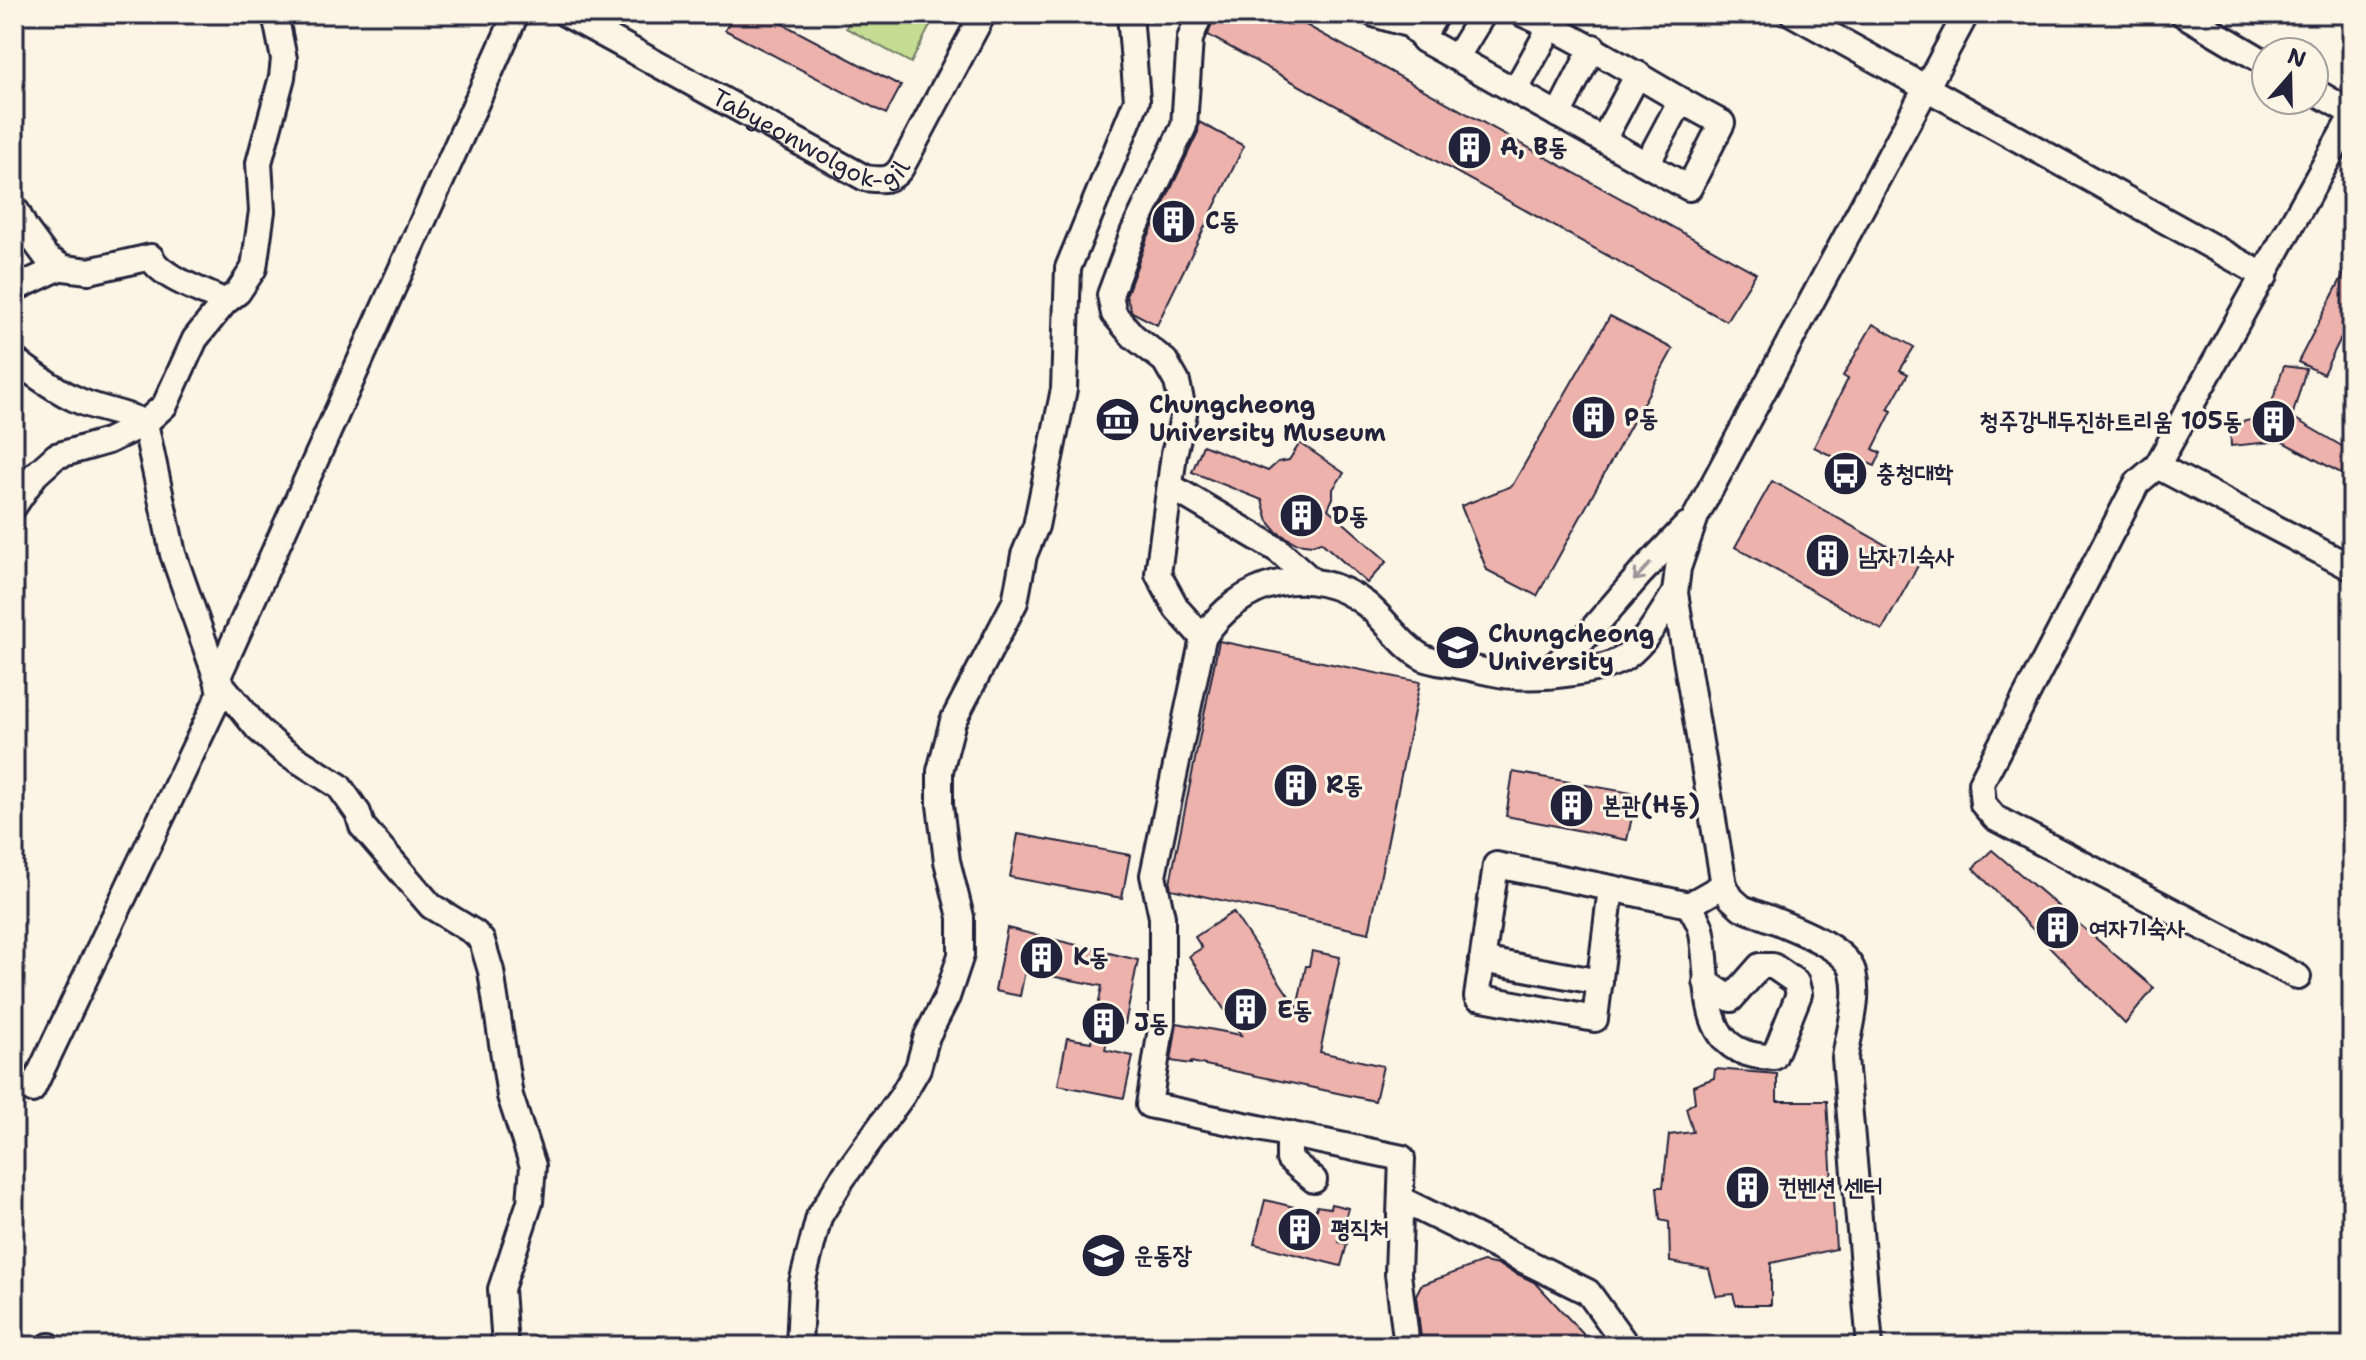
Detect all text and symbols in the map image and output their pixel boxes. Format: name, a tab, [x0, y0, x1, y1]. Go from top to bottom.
north arrow	[2250, 36, 2330, 116]
text: N	[2284, 41, 2310, 74]
street label: Tabyeonwolgok-gil	[706, 81, 918, 196]
building icon: A, B동	[1445, 123, 1493, 171]
place label: A, B동	[1500, 131, 1568, 163]
building icon: C동	[1150, 197, 1198, 245]
place label: C동	[1205, 205, 1239, 237]
place label: Chungcheong University Museum	[1149, 389, 1386, 449]
building icon: P동	[1569, 394, 1617, 442]
museum icon: Chungcheong University Museum	[1094, 395, 1142, 443]
building icon: 청주강내두진하트리움 105동	[2249, 397, 2297, 445]
place label: P동	[1624, 402, 1658, 434]
place label: 청주강내두진하트리움 105동	[1979, 405, 2242, 437]
bus stop icon: 충청대학	[1821, 449, 1869, 497]
place label: 충청대학	[1876, 457, 1954, 489]
building icon: D동	[1277, 492, 1325, 540]
place label: D동	[1332, 500, 1368, 532]
building icon: 남자기숙사	[1803, 532, 1851, 580]
place label: 남자기숙사	[1858, 540, 1955, 572]
one-way arrow	[1633, 562, 1652, 582]
place label: Chungcheong University	[1488, 618, 1654, 678]
school or university icon: Chungcheong University	[1433, 624, 1481, 672]
building icon: R동	[1271, 761, 1319, 809]
place label: R동	[1326, 769, 1363, 801]
building icon: 본관(H동)	[1547, 781, 1595, 829]
place label: 본관(H동)	[1602, 789, 1700, 821]
building icon: 여자기숙사	[2034, 904, 2082, 952]
place label: 여자기숙사	[2089, 912, 2186, 944]
building icon: K동	[1018, 933, 1066, 981]
place label: K동	[1073, 941, 1109, 973]
building icon: E동	[1222, 986, 1270, 1034]
place label: E동	[1277, 994, 1312, 1026]
building icon: J동	[1079, 999, 1127, 1047]
place label: J동	[1134, 1007, 1169, 1039]
building icon: 컨벤션 센터	[1723, 1163, 1771, 1211]
place label: 컨벤션 센터	[1778, 1171, 1883, 1203]
building icon: 평직처	[1276, 1205, 1324, 1253]
place label: 평직처	[1331, 1213, 1389, 1245]
school or university icon: 운동장	[1079, 1231, 1127, 1279]
place label: 운동장	[1134, 1239, 1193, 1271]

